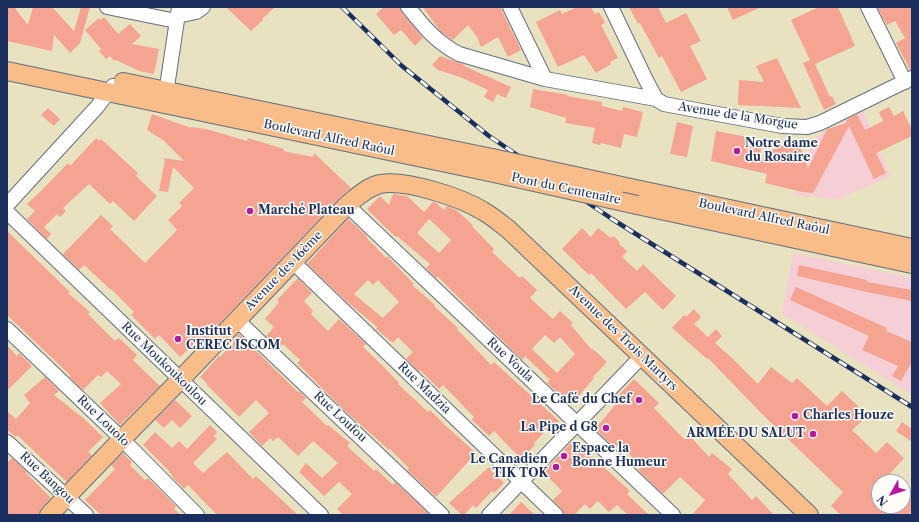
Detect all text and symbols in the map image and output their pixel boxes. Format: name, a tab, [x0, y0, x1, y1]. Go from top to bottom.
street label: Avenue de la Morgue	[677, 99, 799, 133]
street label: Boulevard Alfred Raôul	[262, 117, 396, 159]
place label: Notre dame du Rosaire	[745, 137, 818, 165]
marker: Notre dame du Rosaire	[732, 146, 742, 156]
street label: Pont du Centenaire	[510, 170, 622, 208]
street label: Boulevard Alfred Raôul	[697, 196, 831, 238]
place label: Marché Plateau	[258, 204, 355, 218]
marker: Marché Plateau	[245, 206, 255, 216]
street label: Avenue des 16ème	[242, 228, 326, 314]
street label: Avenue des Trois Martyrs	[566, 282, 680, 394]
street label: Rue Moukoukoulou	[118, 319, 210, 409]
place label: Institut CEREC ISCOM	[186, 325, 280, 353]
marker: Institut CEREC ISCOM	[173, 334, 183, 344]
street label: Rue Voula	[484, 335, 536, 385]
street label: Rue Madzia	[395, 359, 453, 417]
street label: Rue Loufou	[310, 389, 370, 445]
street label: Rue Louolo	[74, 393, 132, 449]
place label: Le Café du Chef	[532, 393, 631, 407]
marker: Le Café du Chef	[634, 395, 644, 405]
place label: Charles Houze	[803, 409, 894, 423]
marker: Charles Houze	[790, 411, 800, 421]
place label: La Pipe d G8	[520, 421, 598, 435]
marker: La Pipe d G8	[601, 423, 611, 433]
place label: ARMÉE DU SALUT	[686, 427, 805, 441]
marker: ARMÉE DU SALUT	[808, 429, 818, 439]
place label: Espace la Bonne Humeur	[572, 442, 667, 470]
street label: Rue Bangou	[17, 449, 77, 507]
marker: Espace la Bonne Humeur	[559, 451, 569, 461]
place label: Le Canadien TIK TOK	[470, 453, 548, 481]
marker: Le Canadien TIK TOK	[551, 462, 561, 472]
north arrow	[871, 474, 911, 514]
text: N	[874, 493, 891, 509]

